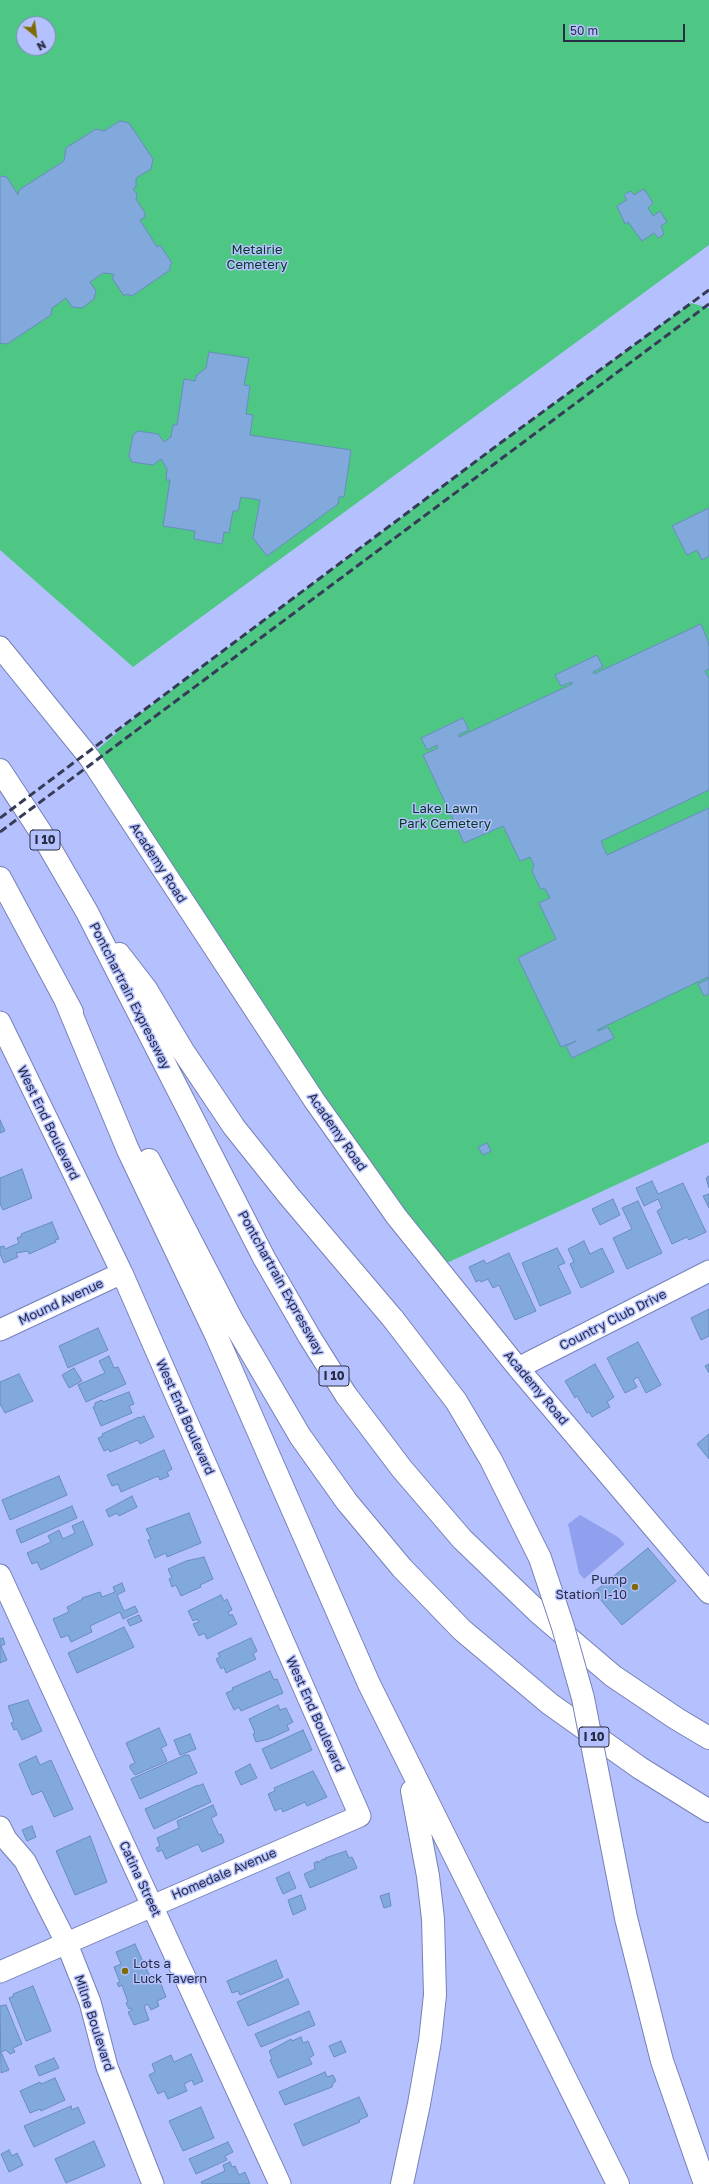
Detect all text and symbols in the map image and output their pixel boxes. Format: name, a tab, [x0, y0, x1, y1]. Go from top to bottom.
north arrow	[16, 16, 56, 56]
scale bar	[565, 16, 687, 42]
text: 50 m	[570, 23, 598, 38]
text: N	[35, 38, 48, 54]
park label: Metairie Cemetery	[227, 242, 287, 273]
park label: Lake Lawn Park Cemetery	[399, 801, 491, 832]
street label: Academy Road	[126, 820, 190, 906]
road number: I 10	[30, 830, 60, 850]
street label: Pontchartrain Expressway	[86, 920, 174, 1072]
street label: West End Boulevard	[14, 1063, 82, 1183]
street label: Academy Road	[304, 1090, 370, 1174]
street label: Pontchartrain Expressway	[235, 1208, 327, 1358]
street label: Mound Avenue	[16, 1275, 106, 1329]
street label: Country Club Drive	[557, 1286, 669, 1354]
street label: Academy Road	[500, 1348, 572, 1428]
street label: West End Boulevard	[152, 1357, 218, 1477]
road number: I 10	[319, 1366, 349, 1386]
place label: Pump Station I-10	[555, 1572, 627, 1603]
marker: Pump Station I-10	[630, 1582, 640, 1592]
street label: West End Boulevard	[282, 1654, 348, 1774]
road number: I 10	[579, 1727, 609, 1747]
street label: Catina Street	[116, 1839, 164, 1919]
street label: Homedale Avenue	[169, 1845, 279, 1903]
place label: Lots a Luck Tavern	[133, 1956, 207, 1987]
marker: Lots a Luck Tavern	[120, 1966, 130, 1976]
street label: Milne Boulevard	[71, 1973, 117, 2073]

